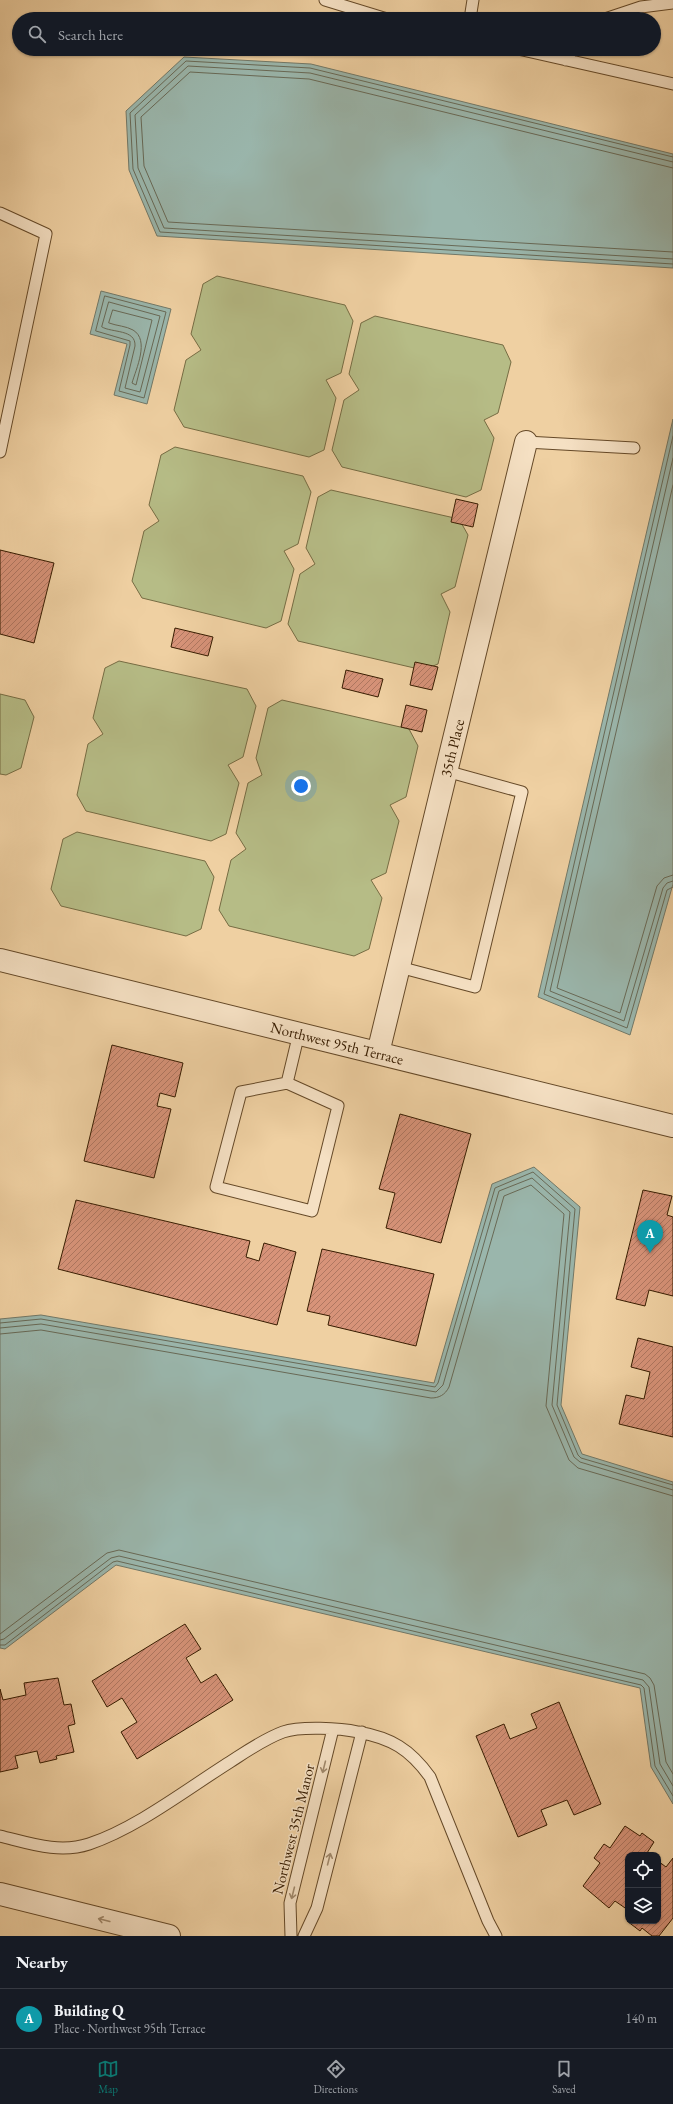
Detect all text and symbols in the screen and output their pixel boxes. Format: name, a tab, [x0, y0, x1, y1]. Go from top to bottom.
search box	[12, 12, 661, 56]
icon: search	[26, 23, 48, 45]
text: Search here	[58, 25, 123, 44]
street label: 35th Place	[436, 717, 468, 779]
your location	[291, 776, 311, 796]
street label: Northwest 95th Terrace	[268, 1017, 406, 1069]
pin: A	[637, 1220, 663, 1253]
one-way arrow	[319, 1760, 327, 1773]
street label: Northwest 35th Manor	[268, 1762, 318, 1896]
map controls	[625, 1852, 661, 1924]
button: locate	[625, 1852, 661, 1888]
one-way arrow	[326, 1853, 333, 1866]
one-way arrow	[288, 1886, 296, 1899]
button: layers	[625, 1888, 661, 1924]
one-way arrow	[98, 1916, 111, 1923]
text: Nearby	[16, 1951, 68, 1973]
text: Building Q	[54, 2001, 124, 2020]
text: A	[24, 2010, 34, 2027]
text: 140 m	[626, 2010, 657, 2027]
text: Place · Northwest 95th Terrace	[54, 2020, 206, 2037]
tab: Map	[97, 2058, 119, 2096]
tab: Directions	[314, 2058, 358, 2096]
tab: Saved	[552, 2058, 576, 2096]

